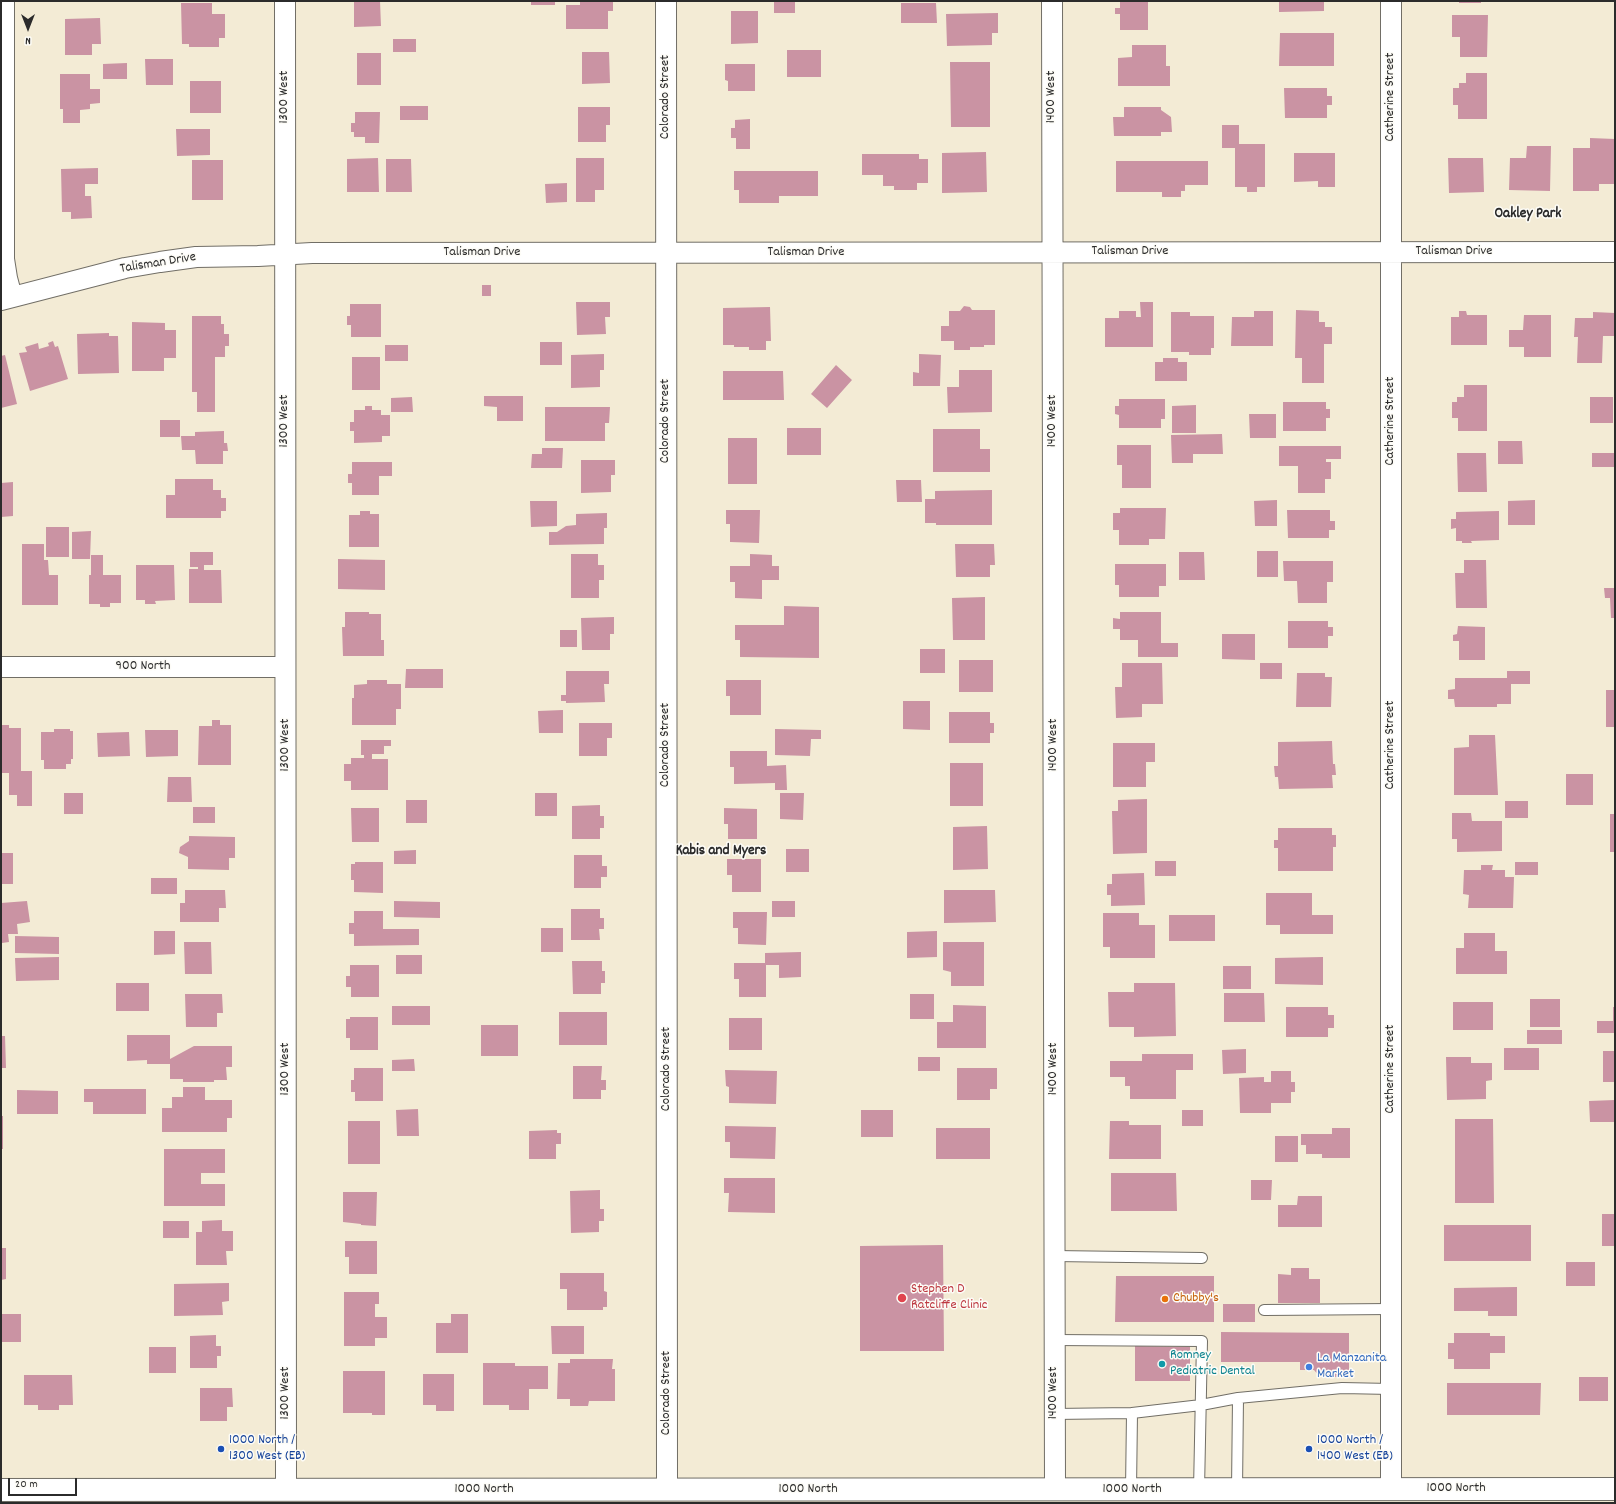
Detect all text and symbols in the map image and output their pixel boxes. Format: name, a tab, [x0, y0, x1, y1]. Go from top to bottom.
north arrow	[8, 8, 48, 48]
text: N	[25, 32, 31, 48]
street label: Catherine Street	[1383, 53, 1399, 141]
street label: Colorado Street	[658, 55, 674, 139]
street label: 1300 West	[277, 70, 293, 124]
street label: 1400 West	[1044, 71, 1060, 123]
district label: Oakley Park	[1494, 206, 1562, 224]
street label: Talisman Drive	[1092, 244, 1168, 260]
street label: Talisman Drive	[1416, 244, 1492, 260]
street label: Talisman Drive	[444, 245, 520, 261]
street label: Talisman Drive	[768, 245, 844, 261]
street label: Talisman Drive	[119, 250, 197, 278]
street label: Catherine Street	[1383, 377, 1399, 465]
street label: Colorado Street	[658, 379, 674, 463]
street label: 1300 West	[277, 394, 293, 448]
street label: 1400 West	[1045, 395, 1061, 447]
street label: 900 North	[116, 659, 170, 675]
street label: Catherine Street	[1383, 701, 1399, 789]
street label: Colorado Street	[658, 703, 674, 787]
street label: 1300 West	[278, 718, 294, 772]
street label: 1400 West	[1046, 719, 1062, 771]
district label: Kabis and Myers	[676, 843, 766, 861]
street label: Catherine Street	[1383, 1025, 1399, 1113]
street label: Colorado Street	[659, 1027, 675, 1111]
street label: 1300 West	[278, 1042, 294, 1096]
street label: 1400 West	[1046, 1043, 1062, 1095]
place label: Stephen D Ratcliffe Clinic	[911, 1282, 987, 1314]
place label: Chubby's	[1173, 1291, 1219, 1307]
marker: Stephen D Ratcliffe Clinic	[896, 1292, 908, 1304]
marker: Chubby's	[1160, 1294, 1170, 1304]
place label: Romney Pediatric Dental	[1170, 1348, 1255, 1380]
street label: Colorado Street	[659, 1351, 675, 1435]
place label: La Manzanita Market	[1317, 1351, 1386, 1384]
marker: Romney Pediatric Dental	[1157, 1359, 1167, 1369]
marker: La Manzanita Market	[1304, 1362, 1314, 1372]
street label: 1300 West	[278, 1366, 294, 1420]
street label: 1400 West	[1046, 1367, 1062, 1419]
place label: 1000 North / 1300 West (EB)	[229, 1433, 305, 1466]
place label: 1000 North / 1400 West (EB)	[1317, 1433, 1393, 1466]
marker: 1000 North / 1300 West (EB)	[216, 1444, 226, 1454]
marker: 1000 North / 1400 West (EB)	[1304, 1444, 1314, 1454]
scale bar	[10, 1470, 79, 1496]
text: 20 m	[15, 1476, 38, 1493]
street label: 1000 North	[1426, 1481, 1486, 1497]
street label: 1000 North	[454, 1482, 514, 1498]
street label: 1000 North	[778, 1482, 838, 1498]
street label: 1000 North	[1102, 1482, 1162, 1498]

